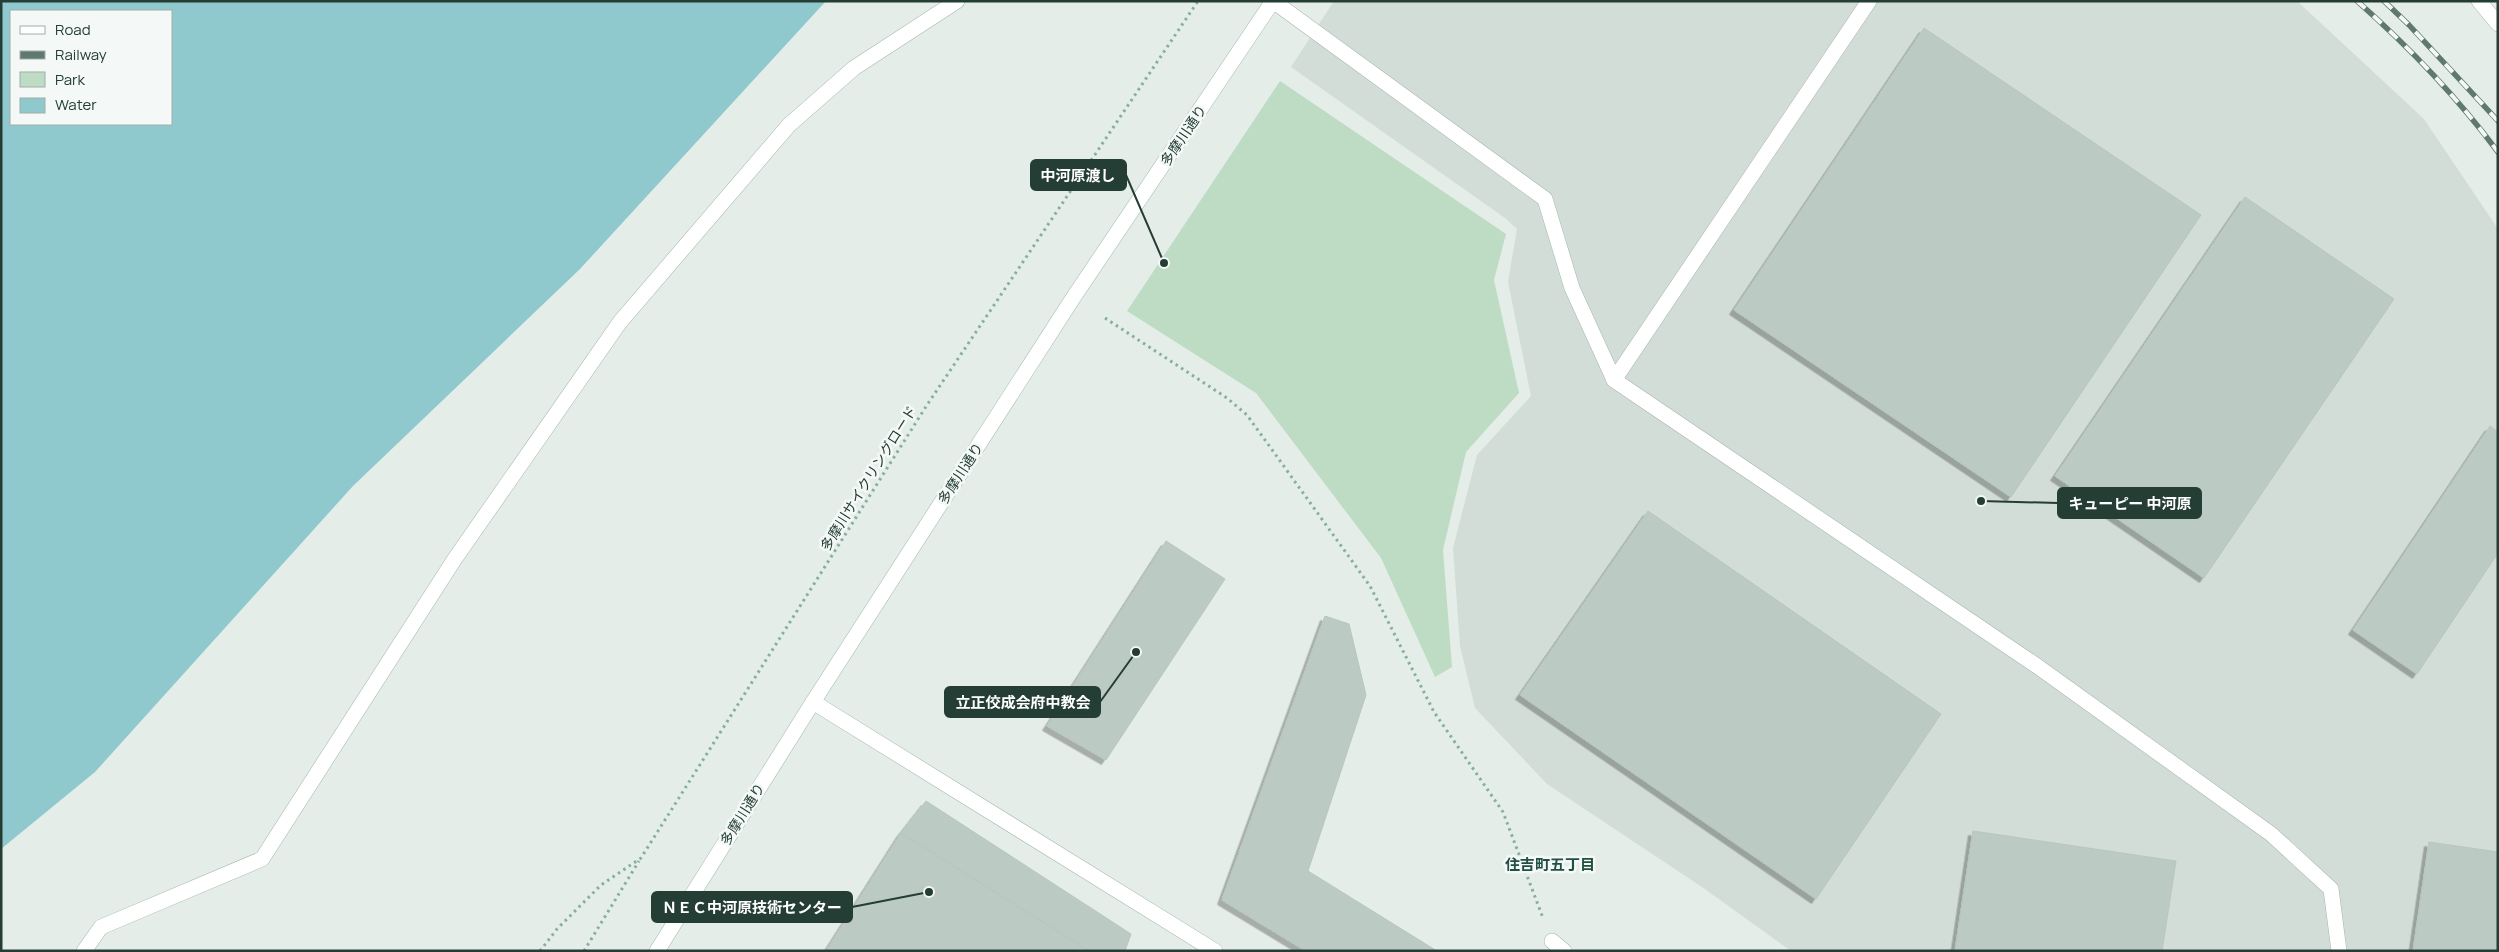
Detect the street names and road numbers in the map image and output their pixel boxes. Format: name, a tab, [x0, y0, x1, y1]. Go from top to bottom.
street label: 多摩川通り	[1156, 101, 1210, 169]
street label: 多摩川サイクリングロード	[816, 402, 920, 554]
street label: 多摩川通り	[933, 438, 987, 508]
street label: 多摩川通り	[715, 779, 769, 849]

